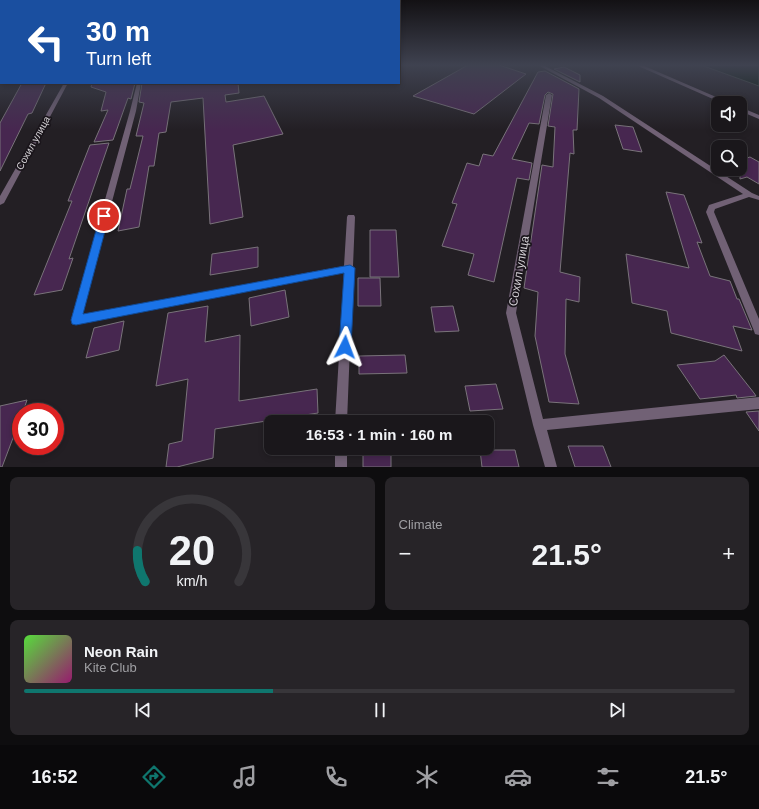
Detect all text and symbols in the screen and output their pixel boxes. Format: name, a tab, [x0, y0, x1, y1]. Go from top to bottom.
icon: left	[20, 16, 72, 68]
text: 30 m	[86, 16, 150, 47]
text: Turn left	[86, 49, 151, 69]
map controls	[711, 96, 747, 176]
button: sound	[711, 96, 747, 132]
street label: Сохил улица	[14, 114, 52, 172]
button: search	[711, 140, 747, 176]
pin	[87, 199, 121, 233]
icon: arrive	[93, 205, 115, 227]
street label: Сохил улица	[506, 234, 532, 307]
position arrow	[324, 326, 366, 368]
speed limit sign: 30	[12, 403, 64, 455]
text: 16:53 · 1 min · 160 m	[306, 426, 452, 443]
text: Climate	[399, 517, 443, 532]
text: 20	[169, 526, 215, 573]
text: 21.5°	[532, 538, 602, 571]
text: −	[399, 541, 411, 566]
text: +	[722, 541, 735, 566]
text: km/h	[177, 572, 208, 588]
text: Neon Rain	[84, 643, 158, 660]
text: Kite Club	[84, 660, 137, 675]
icon: previous	[132, 699, 154, 721]
icon: pause	[369, 699, 391, 721]
icon: next	[606, 699, 628, 721]
icon: directions	[140, 763, 168, 791]
icon: music	[231, 763, 259, 791]
icon: phone	[322, 763, 350, 791]
icon: climate	[413, 763, 441, 791]
icon: car	[504, 763, 532, 791]
icon: filters	[594, 763, 622, 791]
text: 16:52	[31, 767, 77, 787]
text: 21.5°	[685, 767, 727, 787]

